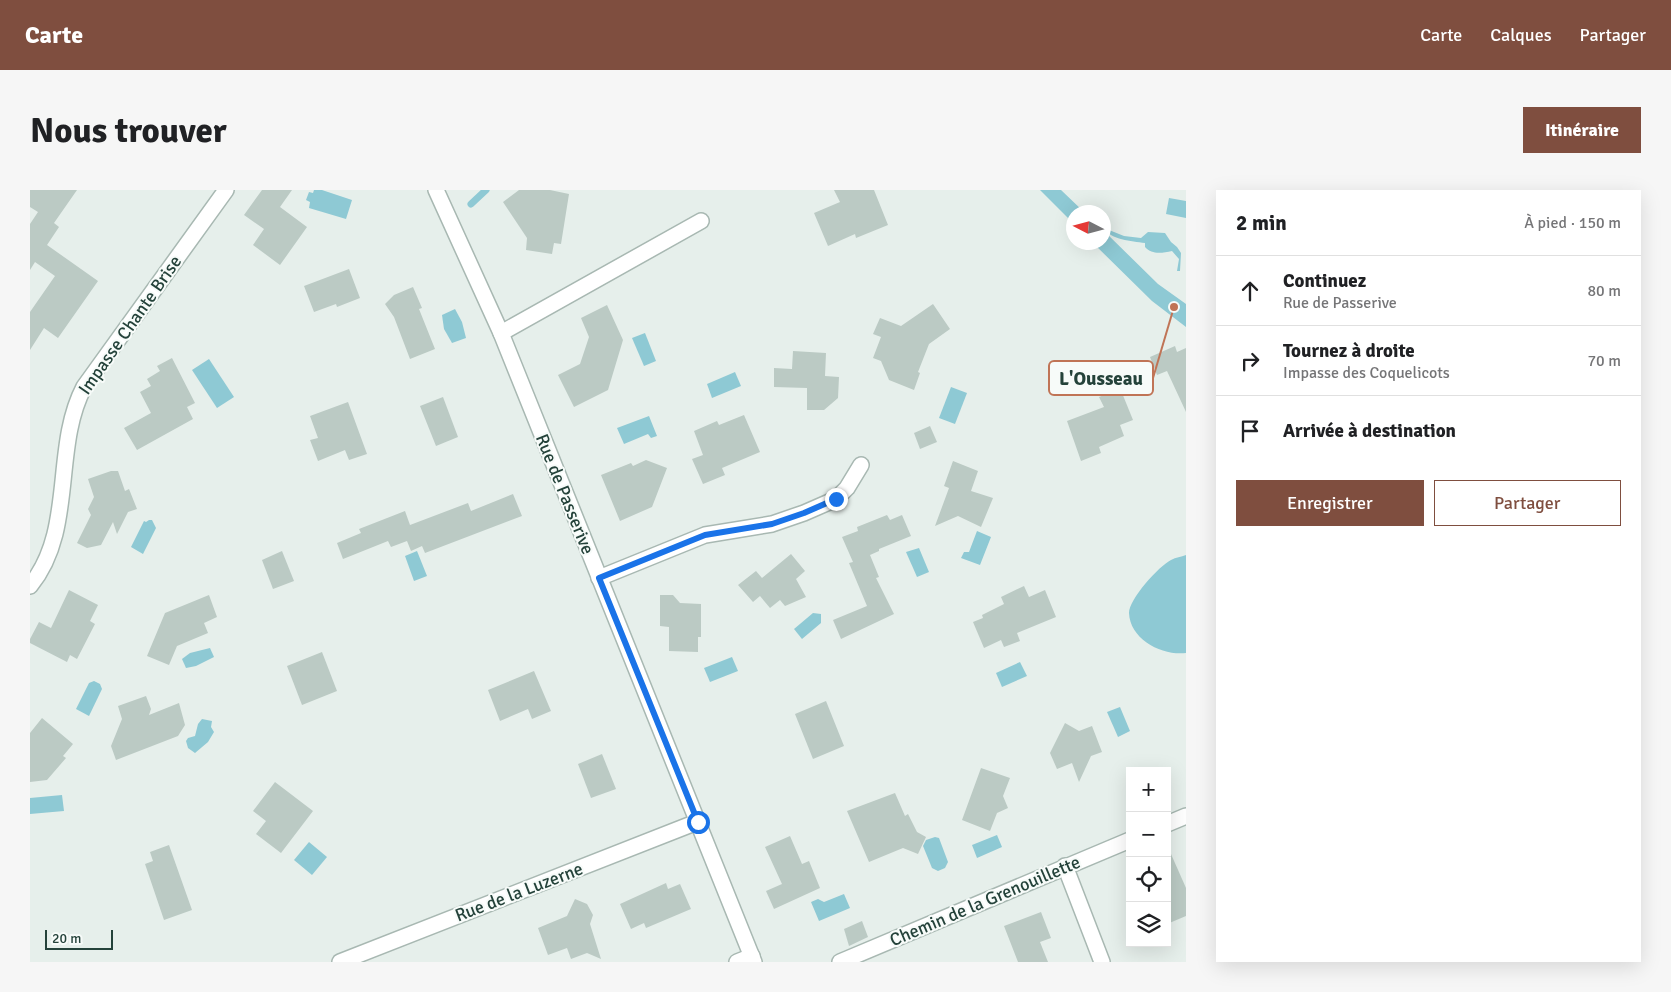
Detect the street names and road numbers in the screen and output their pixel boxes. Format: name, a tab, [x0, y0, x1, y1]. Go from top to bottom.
street label: Impasse Chante Brise	[74, 251, 186, 399]
street label: Rue de Passerive	[531, 431, 599, 557]
street label: Chemin de la Grenouillette	[886, 851, 1084, 951]
street label: Rue de la Luzerne	[452, 858, 586, 926]

